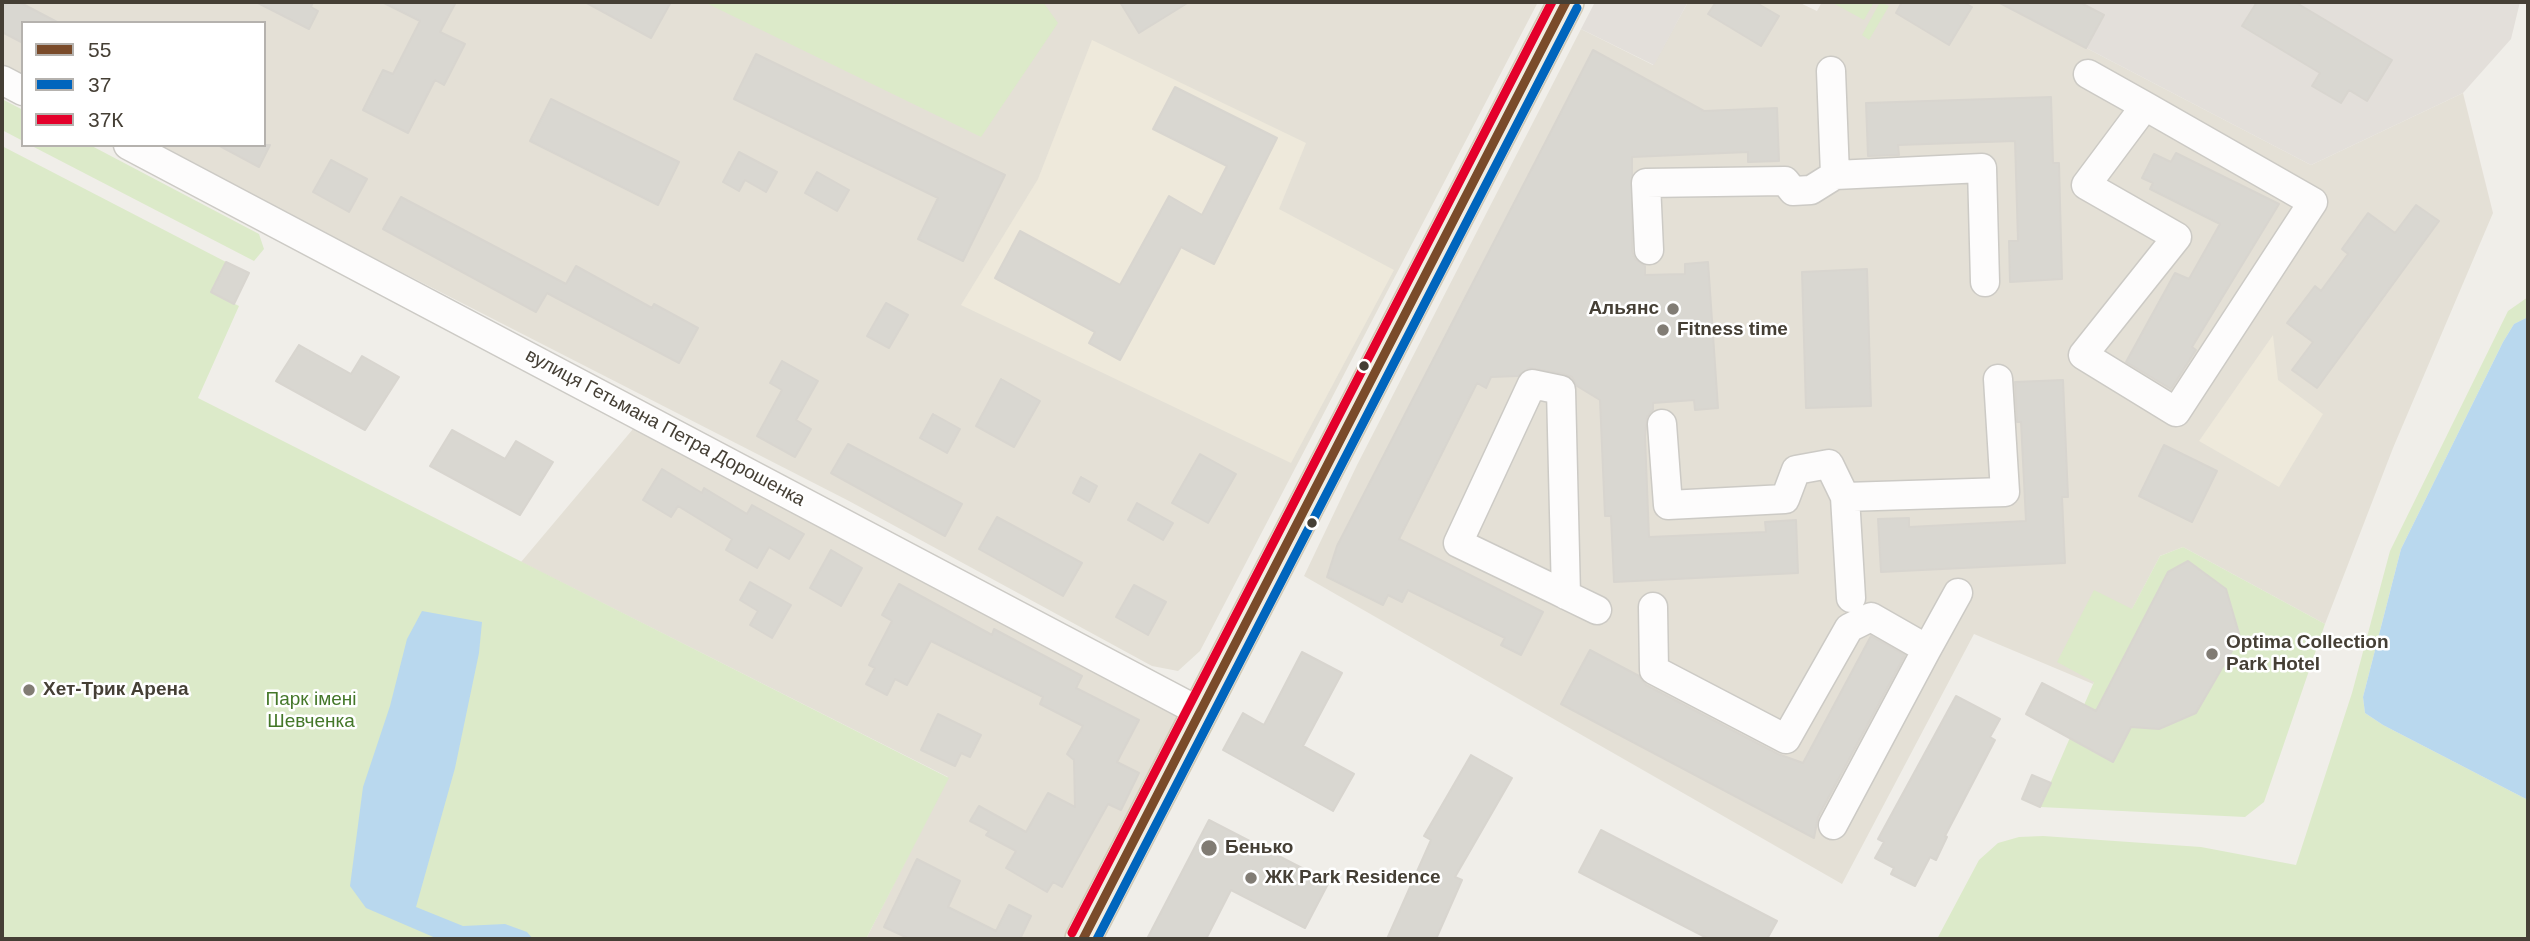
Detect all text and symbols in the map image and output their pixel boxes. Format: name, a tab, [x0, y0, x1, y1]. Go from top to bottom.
legend	[21, 21, 266, 147]
text: 55	[88, 38, 111, 61]
text: 37	[88, 73, 111, 96]
text: 37К	[88, 108, 124, 131]
place label: Альянс	[1588, 298, 1659, 320]
marker: Альянс	[1665, 301, 1681, 317]
place label: Fitness time	[1677, 319, 1788, 341]
marker: Fitness time	[1655, 322, 1671, 338]
street label: вулиця Гетьмана Петра Дорошенка	[521, 344, 809, 512]
unlabelled marker	[1357, 359, 1371, 373]
unlabelled marker	[1305, 516, 1319, 530]
place label: Optima Collection Park Hotel	[2226, 632, 2389, 676]
marker: Optima Collection Park Hotel	[2204, 646, 2220, 662]
place label: Хет-Трик Арена	[43, 679, 189, 701]
marker: Хет-Трик Арена	[21, 682, 37, 698]
park label: Парк імені Шевченка	[266, 689, 356, 733]
place label: Бенько	[1225, 837, 1293, 859]
marker: Бенько	[1199, 838, 1219, 858]
place label: ЖК Park Residence	[1265, 867, 1441, 889]
marker: ЖК Park Residence	[1243, 870, 1259, 886]

